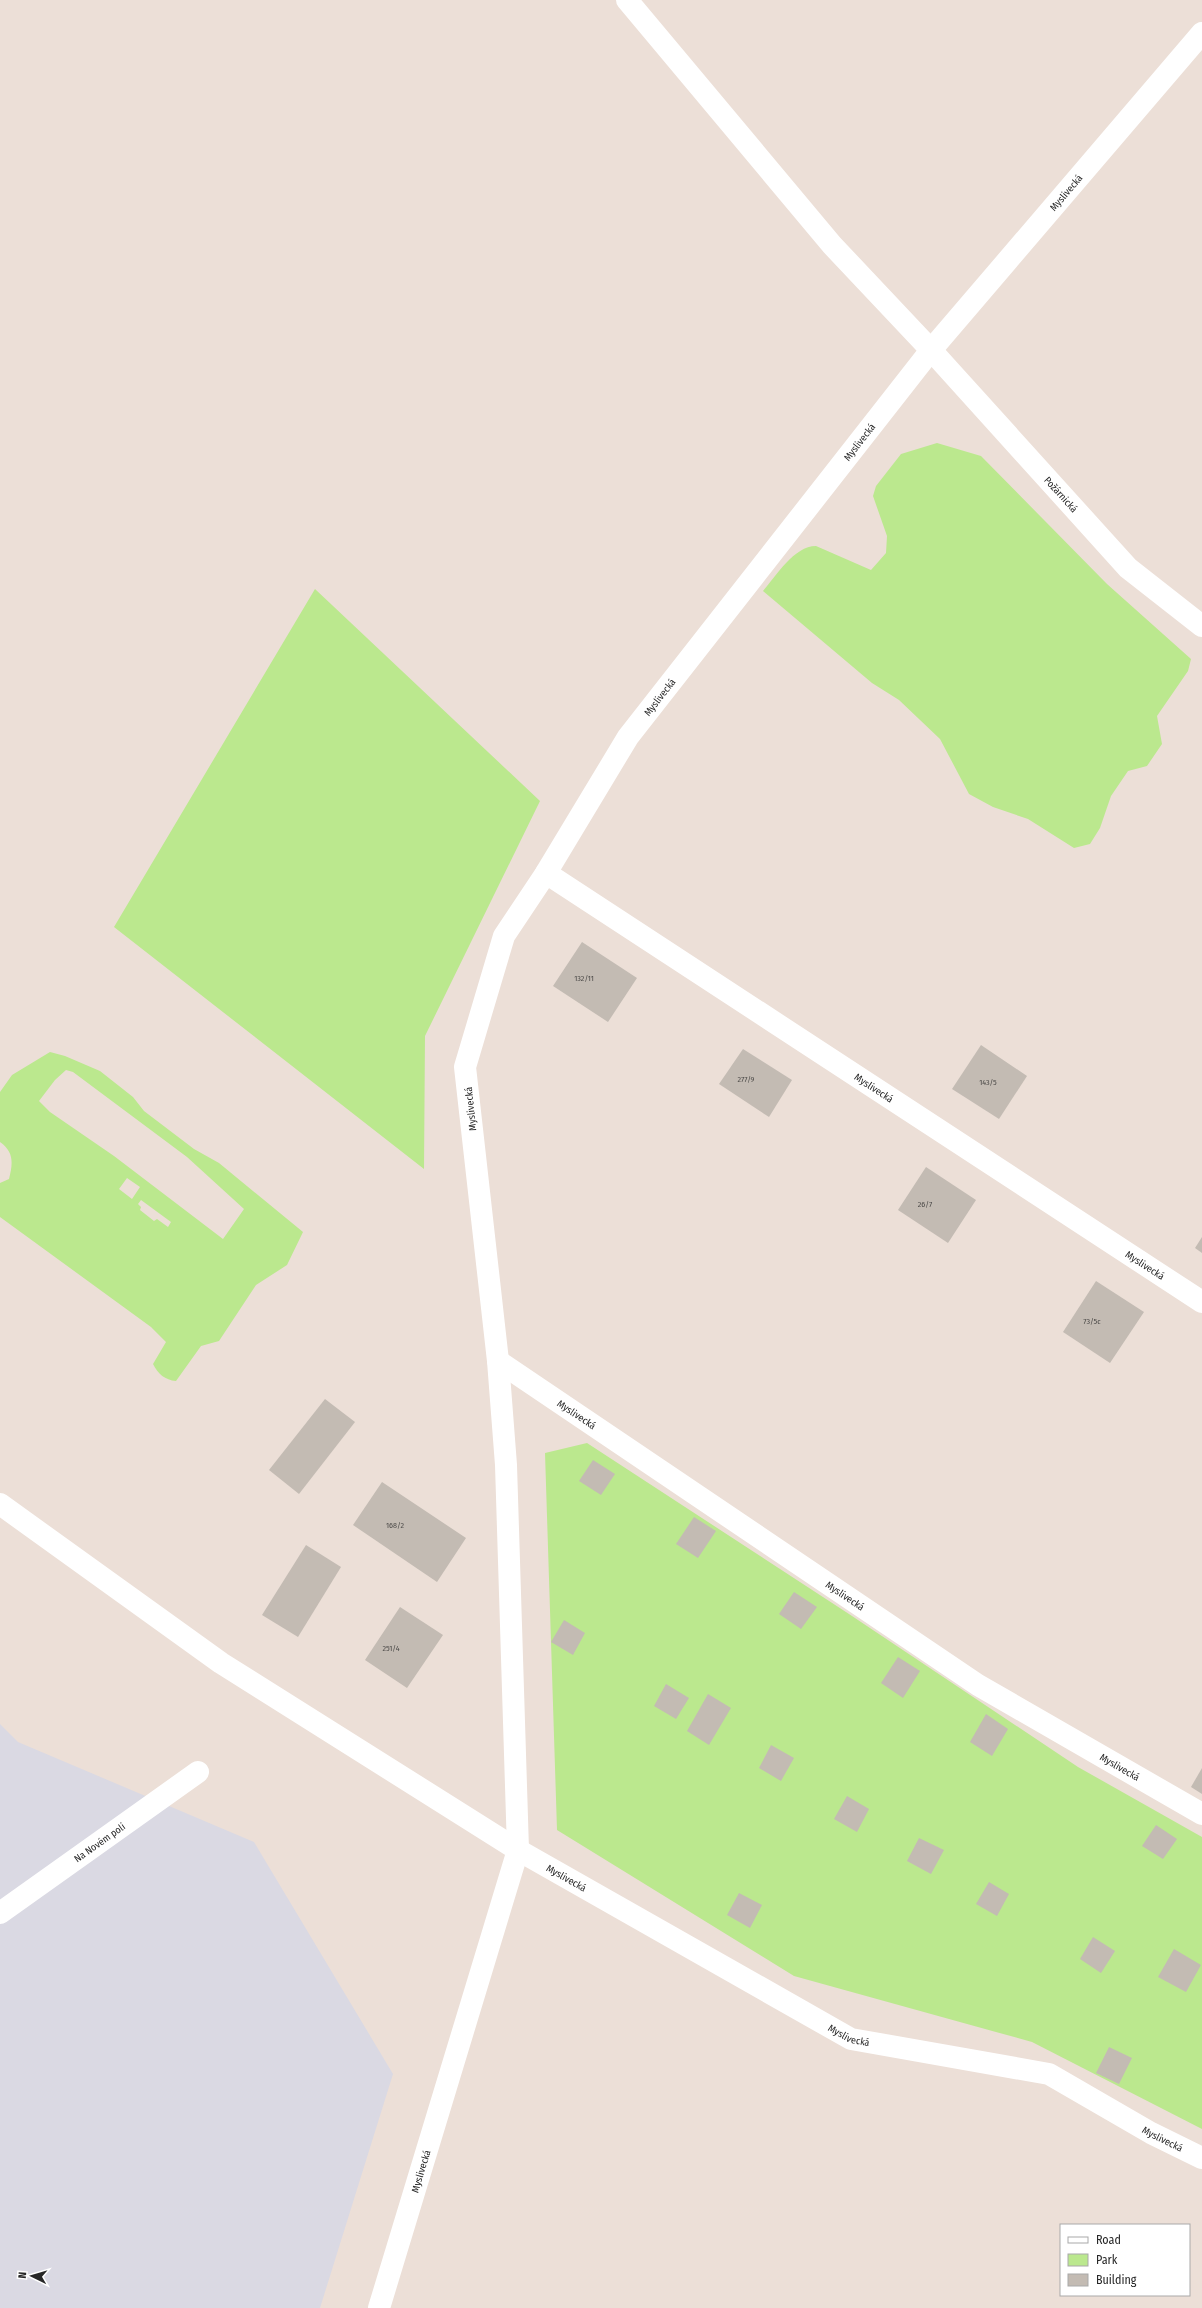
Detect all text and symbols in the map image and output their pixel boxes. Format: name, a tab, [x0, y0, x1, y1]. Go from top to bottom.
street label: Myslivecká	[1048, 172, 1085, 214]
street label: Myslivecká	[842, 421, 878, 464]
street label: Požárnická	[1041, 474, 1080, 515]
street label: Myslivecká	[642, 676, 678, 719]
house number: 132/11	[574, 974, 594, 983]
street label: Myslivecká	[852, 1071, 895, 1106]
house number: 277/9	[738, 1075, 755, 1084]
house number: 143/5	[979, 1078, 997, 1087]
street label: Myslivecká	[463, 1086, 479, 1131]
house number: 26/7	[918, 1200, 933, 1209]
street label: Myslivecká	[1123, 1249, 1166, 1283]
house number: 73/5c	[1083, 1317, 1101, 1326]
street label: Myslivecká	[555, 1398, 598, 1432]
house number: 168/2	[386, 1521, 404, 1530]
street label: Myslivecká	[823, 1579, 866, 1614]
house number: 251/4	[382, 1644, 400, 1653]
street label: Myslivecká	[1097, 1751, 1142, 1784]
street label: Na Novém poli	[72, 1821, 128, 1865]
street label: Myslivecká	[544, 1862, 588, 1895]
street label: Myslivecká	[826, 2022, 871, 2049]
street label: Myslivecká	[1140, 2124, 1185, 2155]
street label: Myslivecká	[409, 2149, 434, 2194]
legend	[1060, 2224, 1190, 2296]
text: Road	[1096, 2233, 1121, 2247]
text: Park	[1096, 2253, 1118, 2267]
north arrow	[12, 2256, 52, 2296]
text: N	[16, 2271, 29, 2279]
text: Building	[1096, 2273, 1137, 2287]

